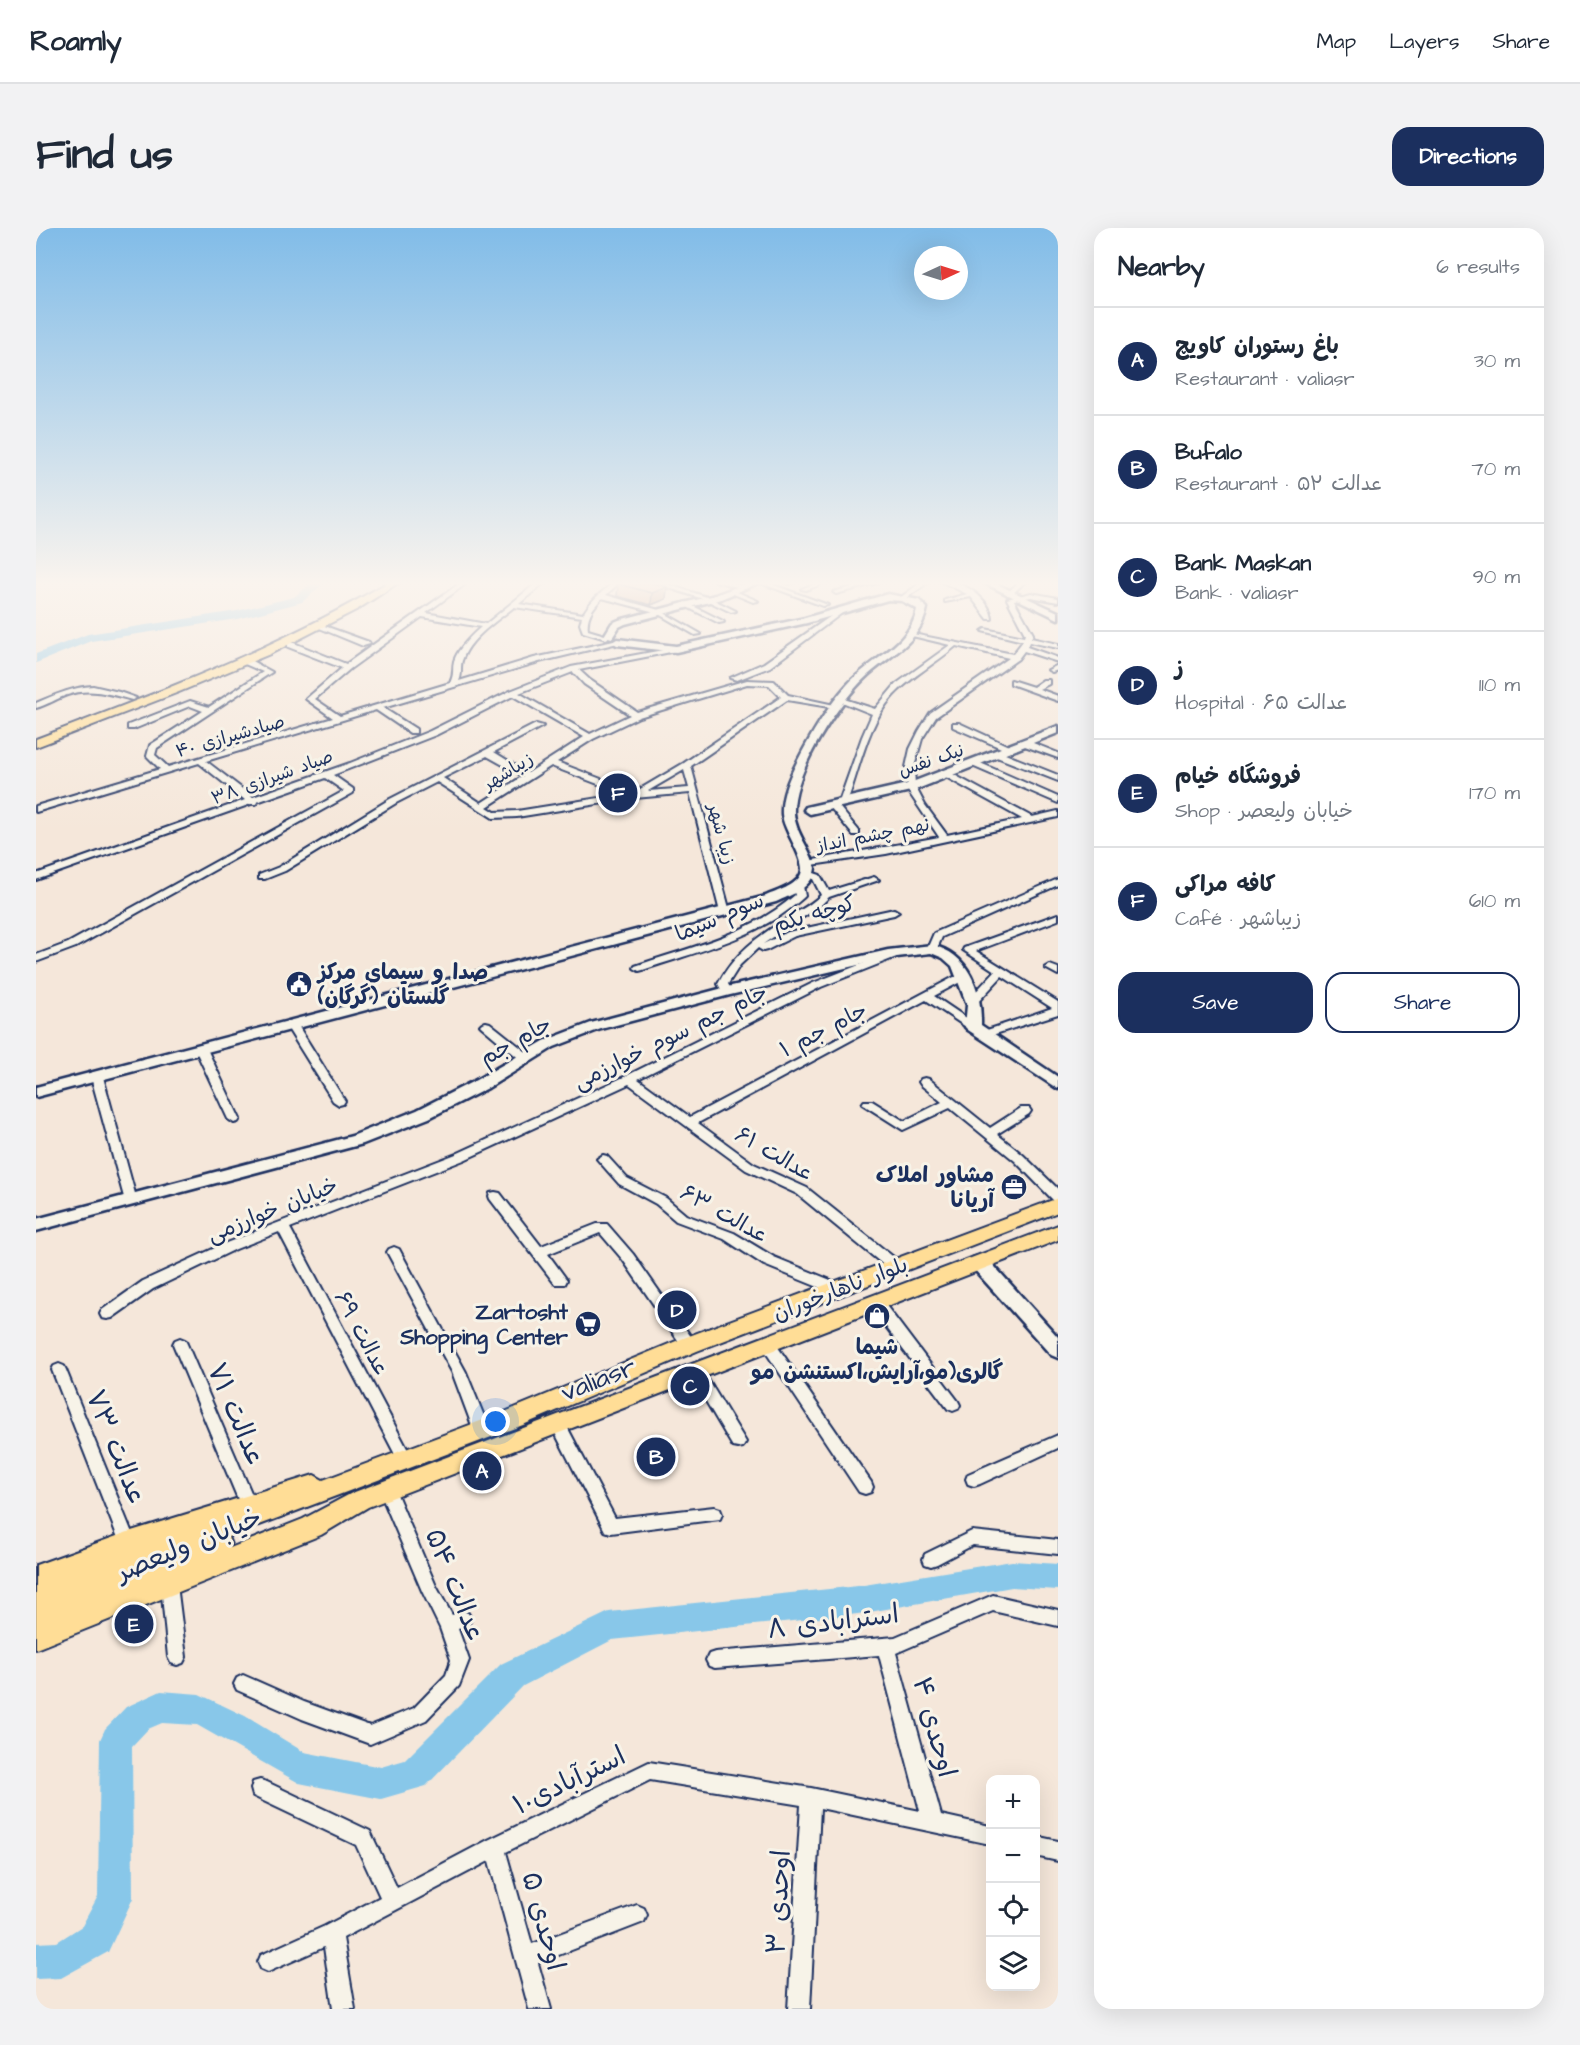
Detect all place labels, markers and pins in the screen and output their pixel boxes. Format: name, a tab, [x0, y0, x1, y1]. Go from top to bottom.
pin: F	[598, 770, 638, 816]
place label: صدا و سیمای مرکز گلستان (گرگان)	[316, 957, 488, 1013]
public building icon: صدا و سیمای مرکز گلستان (گرگان)	[284, 969, 314, 999]
place label: مشاور املاک آریانا	[876, 1160, 995, 1216]
office icon: مشاور املاک آریانا	[999, 1172, 1029, 1202]
pin: D	[658, 1288, 696, 1332]
place label: Zartosht Shopping Center	[399, 1297, 569, 1354]
shop icon: شیما گالری(مو،آرایش،اکستنشن مو	[862, 1301, 892, 1331]
supermarket icon: Zartosht Shopping Center	[573, 1309, 603, 1339]
place label: شیما گالری(مو،آرایش،اکستنشن مو	[749, 1332, 1003, 1388]
pin: C	[670, 1364, 710, 1408]
pin: B	[636, 1434, 676, 1480]
pin: A	[462, 1448, 502, 1494]
pin: E	[114, 1602, 154, 1646]

